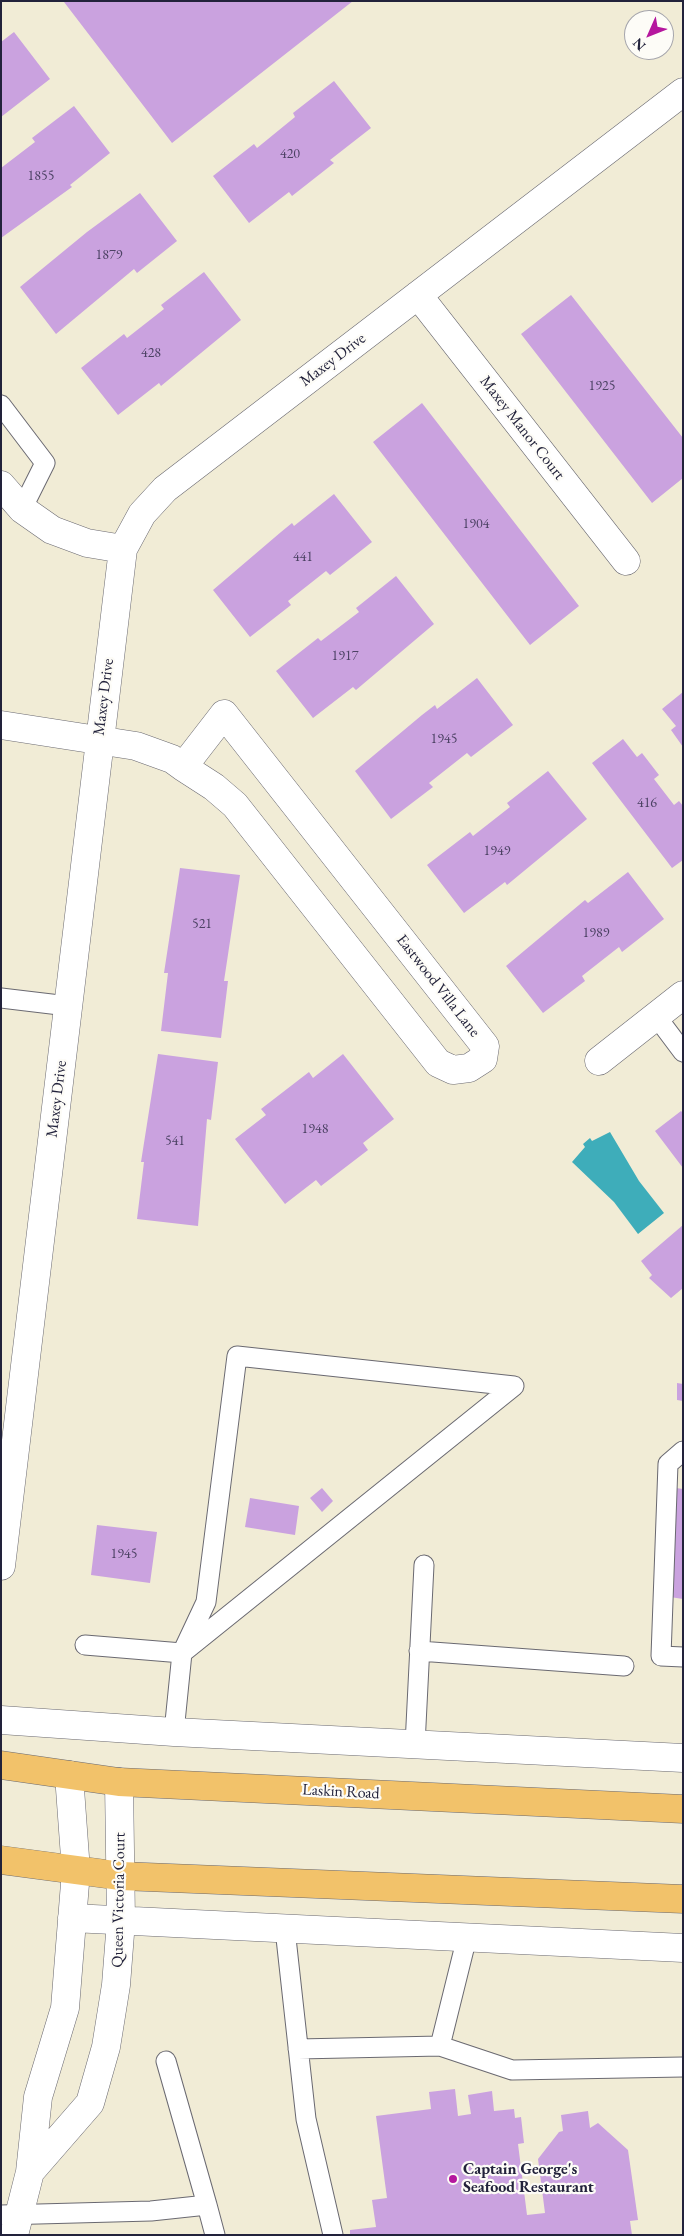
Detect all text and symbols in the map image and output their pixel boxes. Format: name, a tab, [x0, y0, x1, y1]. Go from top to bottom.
north arrow	[624, 10, 674, 60]
text: N	[629, 34, 649, 55]
house number: 420	[280, 146, 300, 162]
house number: 1855	[28, 168, 54, 184]
house number: 1879	[96, 247, 122, 263]
street label: Maxey Drive	[296, 329, 370, 391]
house number: 428	[141, 345, 161, 361]
street label: Maxey Manor Court	[475, 372, 569, 484]
house number: 1925	[589, 378, 615, 394]
house number: 1904	[463, 516, 489, 532]
house number: 441	[293, 549, 313, 565]
house number: 1917	[332, 648, 358, 664]
street label: Maxey Drive	[90, 657, 118, 737]
house number: 1945	[431, 731, 457, 747]
house number: 416	[637, 795, 657, 811]
house number: 1949	[484, 843, 510, 859]
house number: 521	[192, 916, 212, 932]
house number: 1989	[583, 925, 609, 941]
street label: Eastwood Villa Lane	[392, 931, 484, 1041]
street label: Maxey Drive	[43, 1059, 71, 1139]
house number: 1948	[302, 1121, 328, 1137]
house number: 541	[165, 1133, 185, 1149]
house number: 1945	[111, 1546, 137, 1562]
street label: Laskin Road	[302, 1780, 380, 1804]
street label: Queen Victoria Court	[108, 1832, 130, 1968]
place label: Captain George's Seafood Restaurant	[463, 2160, 594, 2198]
marker: Captain George's Seafood Restaurant	[447, 2173, 459, 2185]

